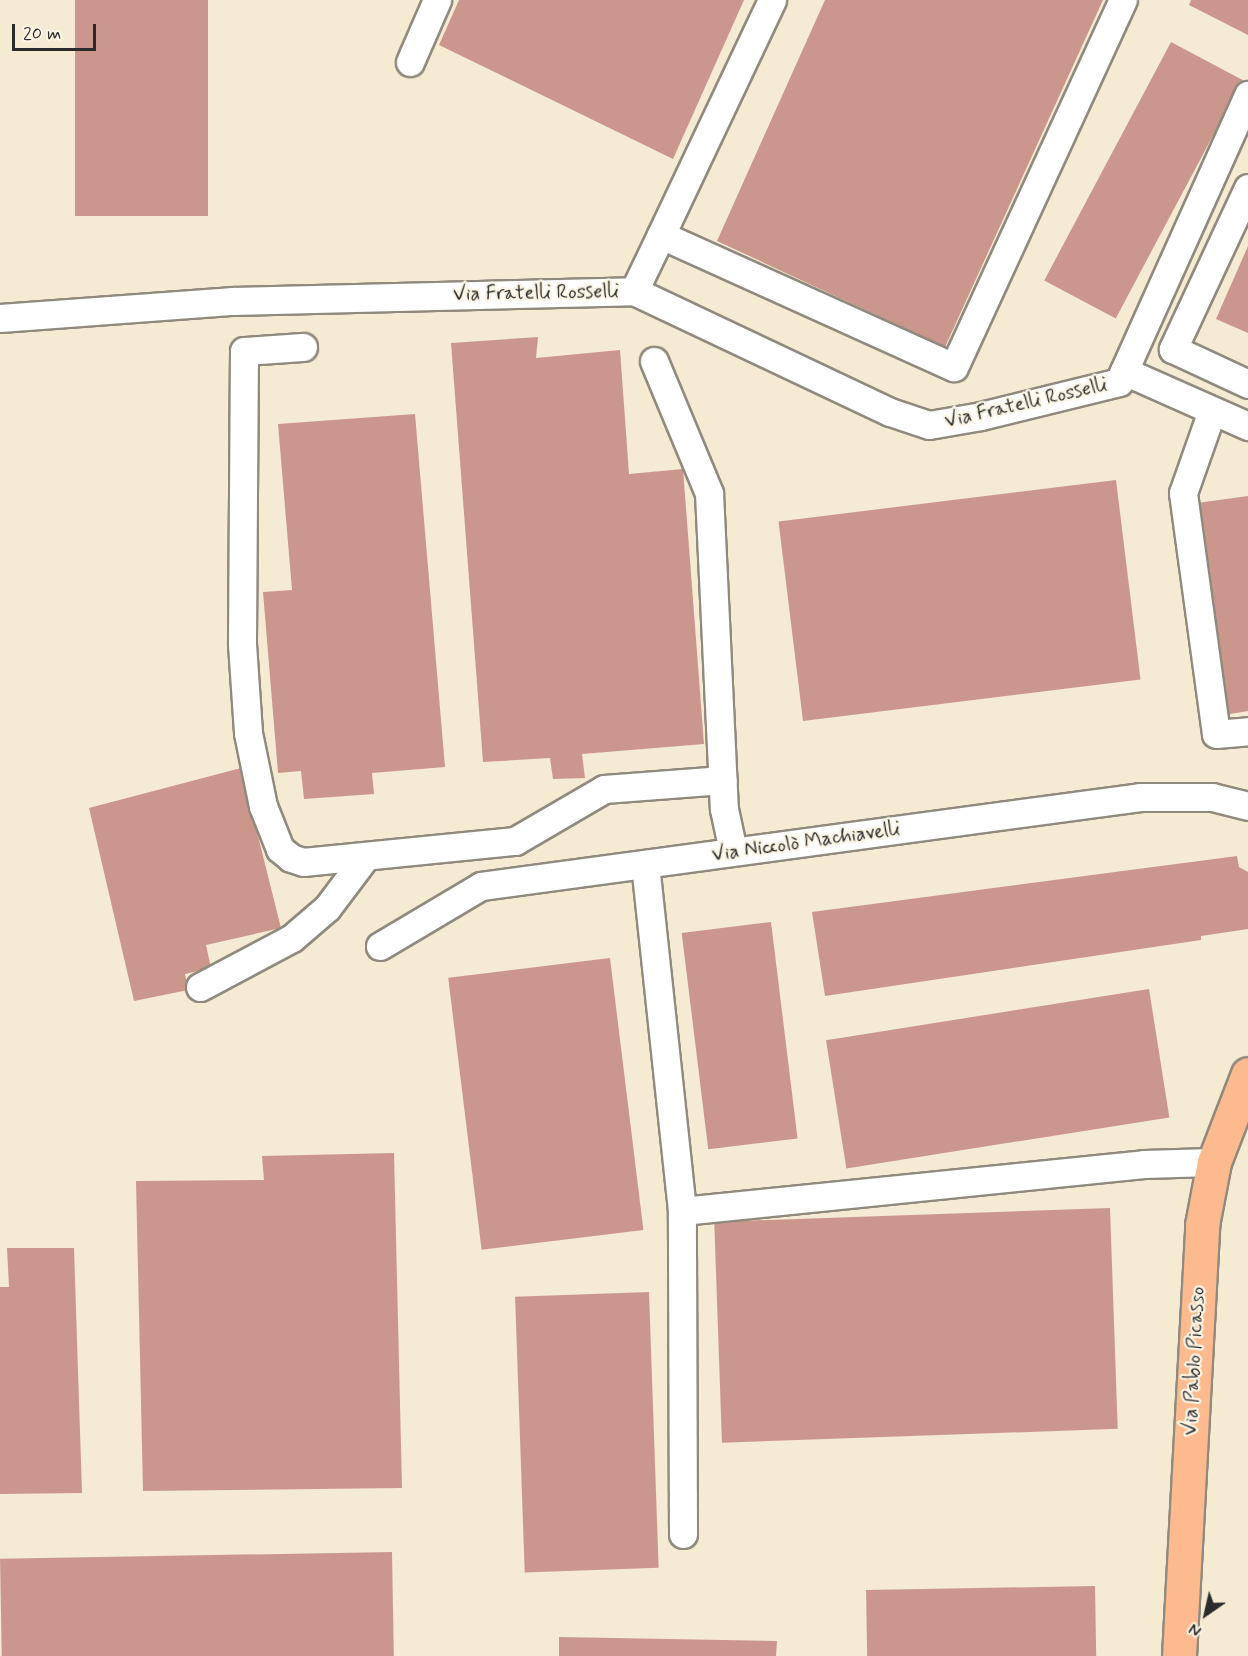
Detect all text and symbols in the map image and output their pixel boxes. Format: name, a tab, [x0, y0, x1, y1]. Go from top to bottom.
scale bar	[15, 12, 99, 50]
text: 20 m	[23, 22, 61, 46]
street label: Via Fratelli Rosselli	[454, 280, 618, 306]
street label: Via Fratelli Rosselli	[943, 373, 1109, 433]
street label: Via Niccolò Machiavelli	[710, 817, 902, 867]
street label: Via Pablo Picasso	[1178, 1289, 1210, 1433]
north arrow	[1176, 1584, 1236, 1644]
text: N	[1185, 1618, 1206, 1641]

